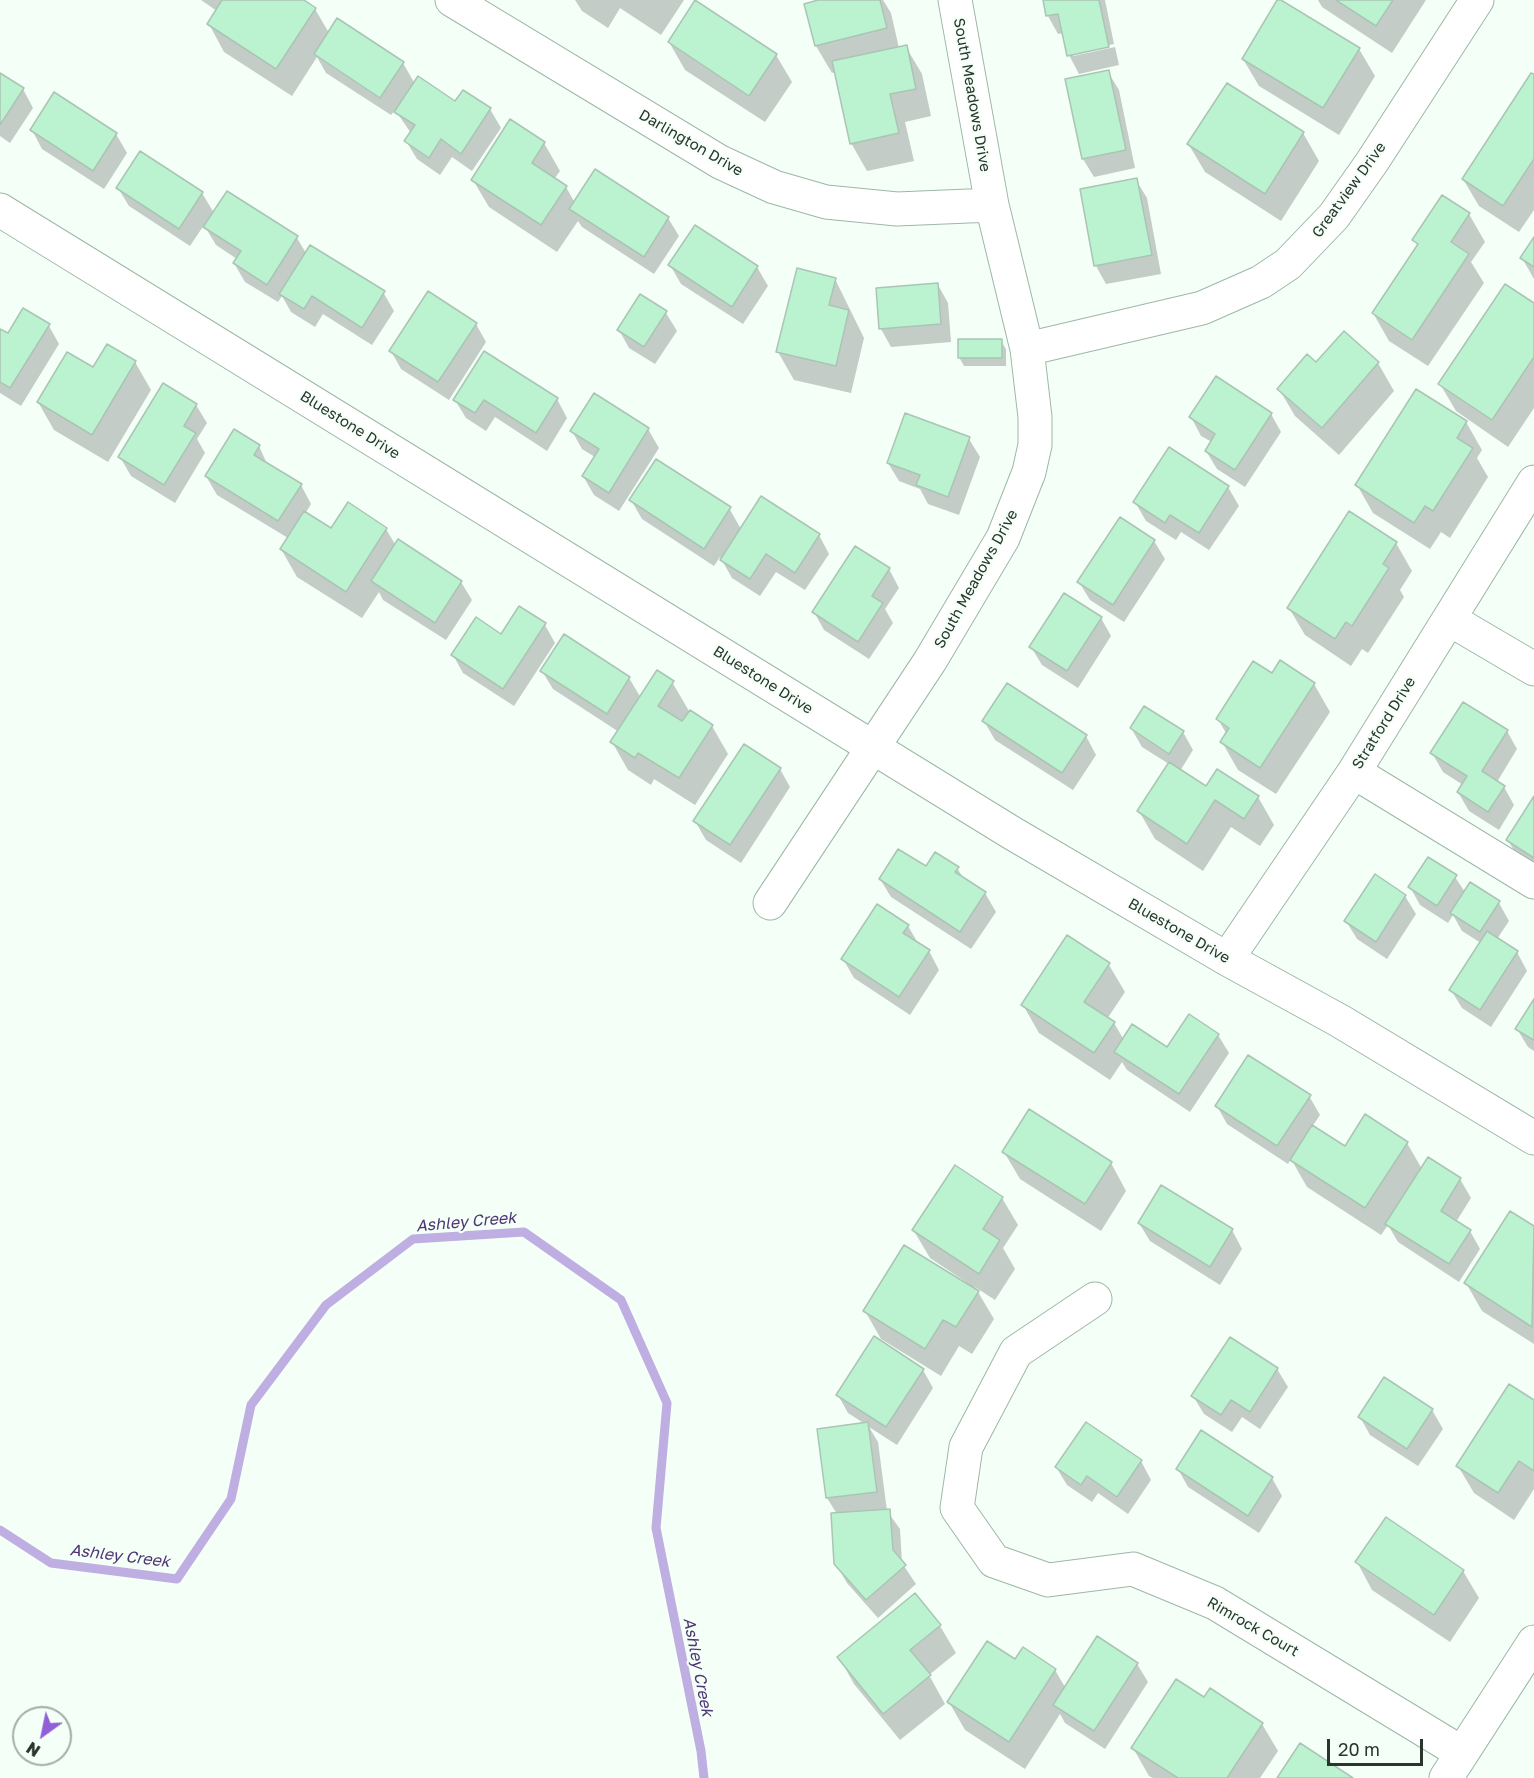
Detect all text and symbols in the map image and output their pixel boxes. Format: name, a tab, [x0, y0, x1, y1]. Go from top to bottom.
street label: South Meadows Drive	[950, 17, 994, 173]
street label: Darlington Drive	[636, 106, 746, 180]
street label: Greatview Drive	[1308, 139, 1390, 241]
street label: Bluestone Drive	[297, 387, 403, 463]
street label: South Meadows Drive	[930, 506, 1022, 652]
street label: Bluestone Drive	[710, 642, 816, 718]
street label: Stratford Drive	[1348, 673, 1420, 773]
street label: Bluestone Drive	[1125, 895, 1233, 967]
water label: Ashley Creek	[415, 1208, 517, 1236]
water label: Ashley Creek	[69, 1540, 171, 1572]
street label: Rimrock Court	[1204, 1593, 1302, 1661]
water label: Ashley Creek	[679, 1616, 717, 1718]
north arrow	[12, 1706, 72, 1766]
scale bar	[1330, 1727, 1426, 1765]
text: N	[23, 1738, 44, 1761]
text: 20 m	[1338, 1738, 1380, 1760]

